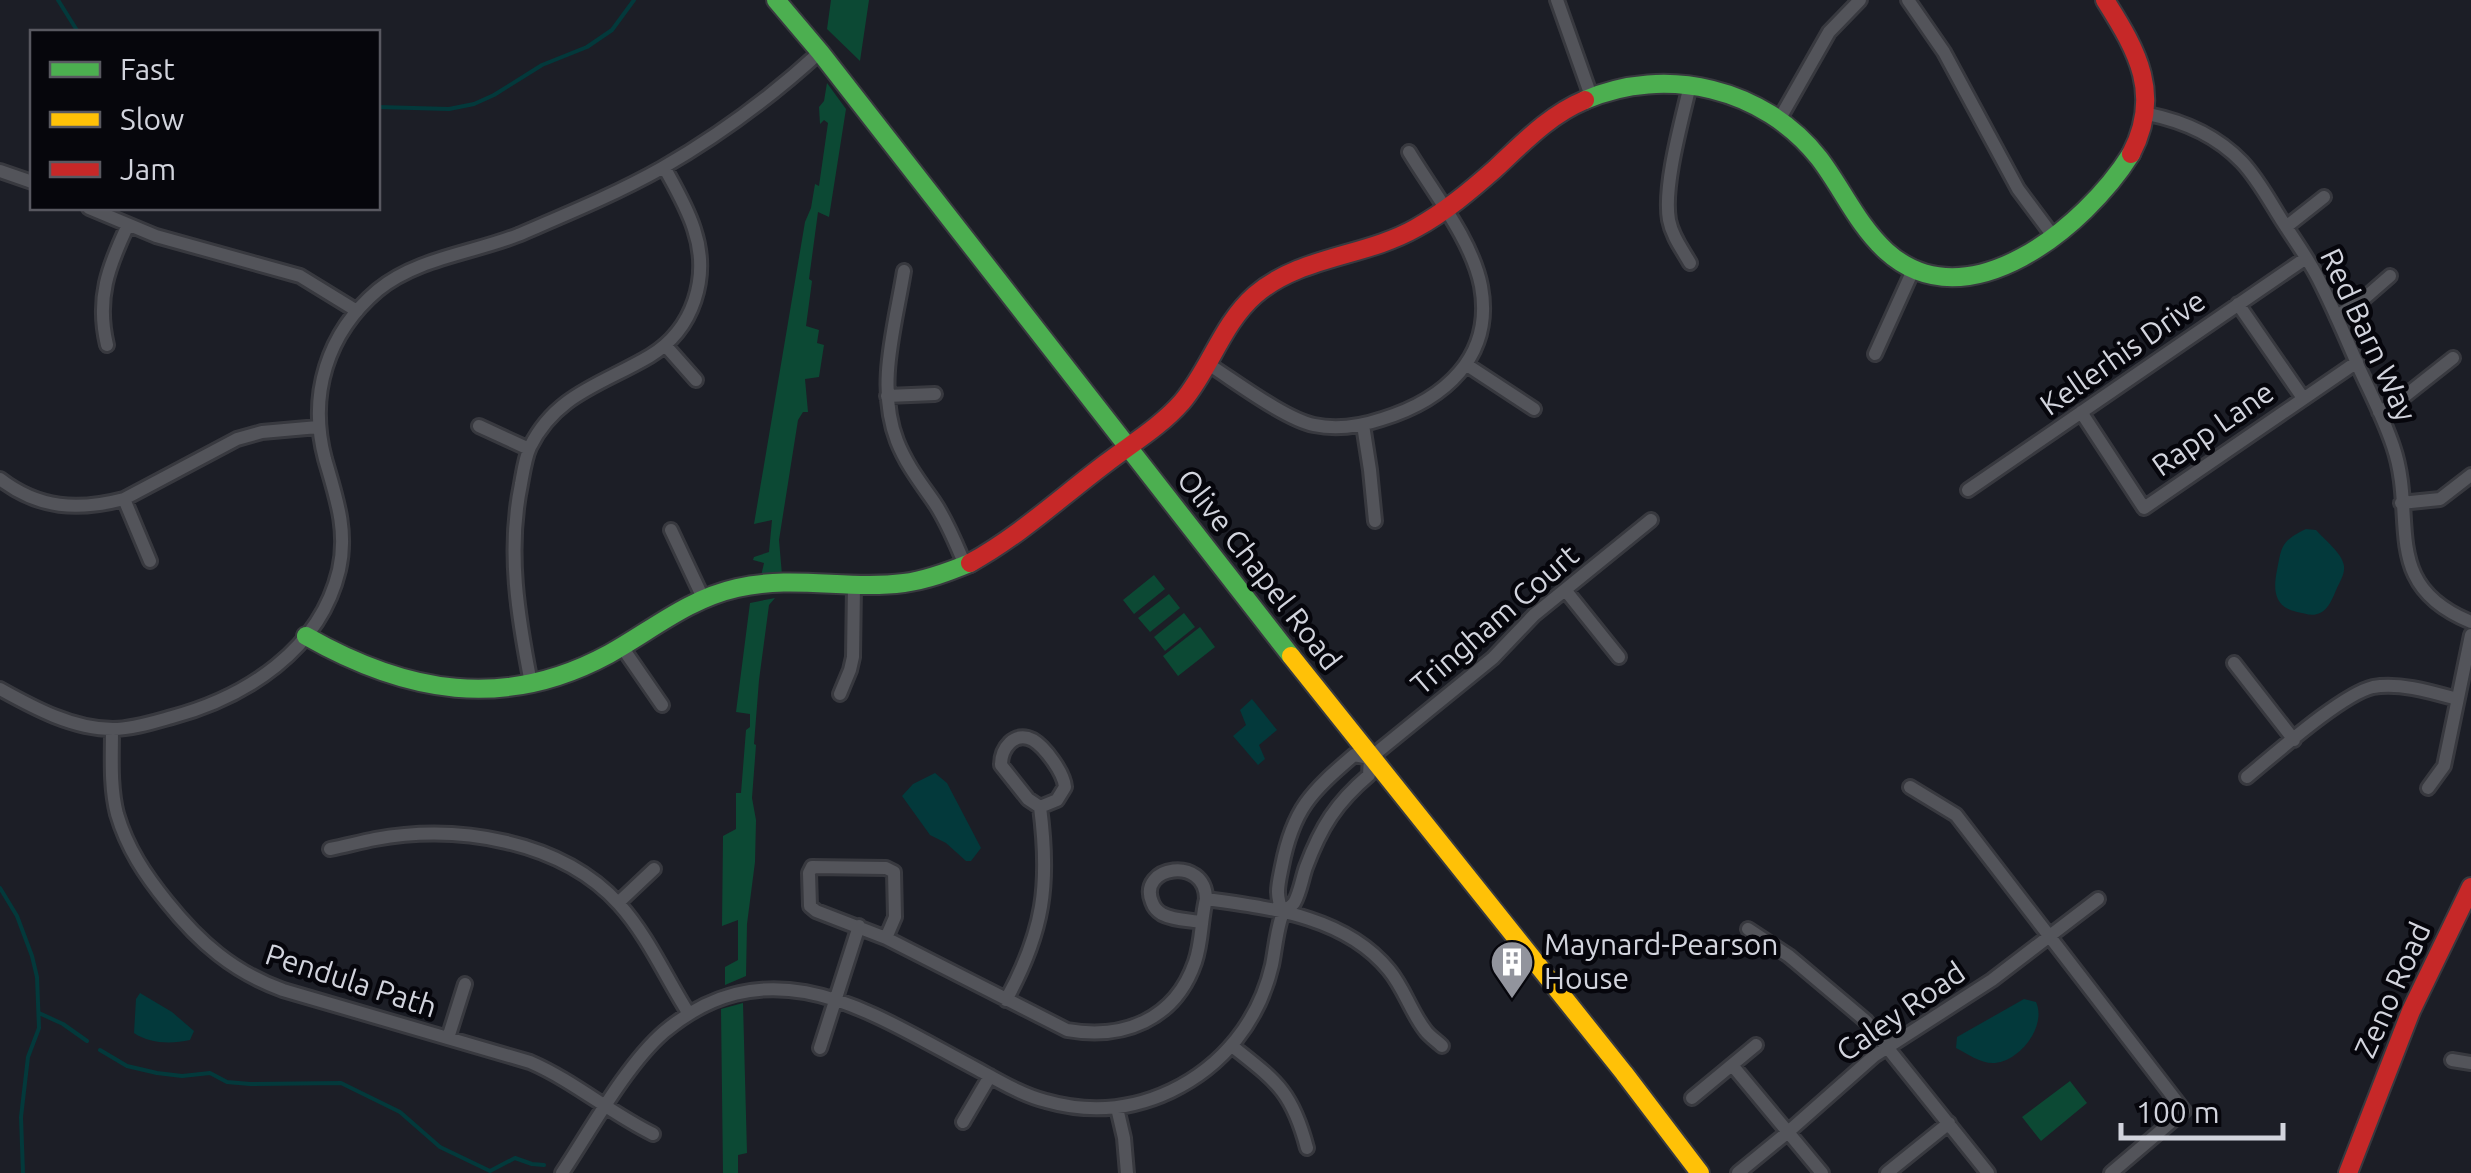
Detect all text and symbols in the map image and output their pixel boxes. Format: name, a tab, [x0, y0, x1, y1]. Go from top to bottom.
legend	[30, 30, 380, 210]
text: Fast	[120, 52, 175, 86]
text: Slow	[120, 102, 184, 136]
text: Jam	[120, 152, 176, 186]
street label: Red Barn Way	[2314, 243, 2424, 426]
street label: Kellerhis Drive	[2033, 283, 2211, 422]
street label: Rapp Lane	[2145, 374, 2280, 482]
street label: Olive Chapel Road	[1171, 462, 1349, 677]
street label: Tringham Court	[1404, 537, 1585, 701]
street label: Zeno Road	[2347, 917, 2437, 1062]
place label: Maynard-Pearson House	[1544, 927, 1778, 995]
street label: Pendula Path	[261, 936, 441, 1024]
building icon: Maynard-Pearson House	[1489, 939, 1535, 1000]
street label: Caley Road	[1830, 955, 1971, 1068]
scale bar	[2121, 1078, 2284, 1140]
text: 100 m	[2136, 1095, 2220, 1129]

